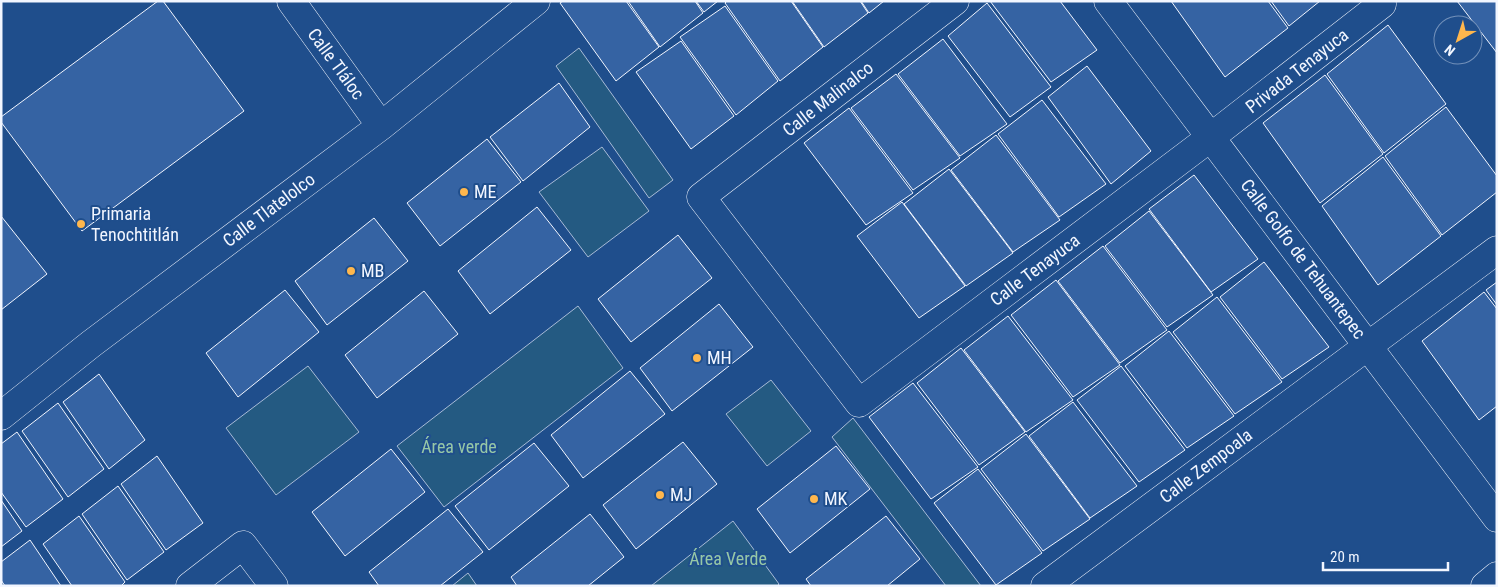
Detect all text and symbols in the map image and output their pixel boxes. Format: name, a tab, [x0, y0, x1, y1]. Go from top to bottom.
north arrow	[1433, 15, 1483, 65]
street label: Calle Tláloc	[304, 24, 369, 103]
street label: Privada Tenayuca	[1241, 24, 1352, 117]
text: N	[1441, 41, 1458, 59]
street label: Calle Malinalco	[778, 57, 877, 140]
street label: Calle Tlatelolco	[219, 168, 319, 251]
street label: Calle Golfo de Tehuantepec	[1236, 175, 1370, 343]
place label: ME	[474, 181, 497, 202]
marker: ME	[458, 186, 470, 198]
place label: Primaria Tenochtitlán	[91, 203, 179, 245]
marker: Primaria Tenochtitlán	[75, 218, 87, 230]
street label: Calle Tenayuca	[986, 229, 1084, 310]
place label: MB	[361, 260, 384, 281]
marker: MB	[345, 265, 357, 277]
place label: MH	[707, 347, 732, 368]
marker: MH	[691, 352, 703, 364]
street label: Calle Zempoala	[1155, 424, 1256, 507]
park label: Área verde	[421, 436, 497, 457]
place label: MJ	[670, 484, 692, 505]
place label: MK	[824, 488, 848, 509]
marker: MJ	[654, 489, 666, 501]
marker: MK	[808, 493, 820, 505]
scale bar	[1323, 540, 1448, 572]
park label: Área Verde	[689, 548, 767, 569]
text: 20 m	[1330, 548, 1360, 566]

